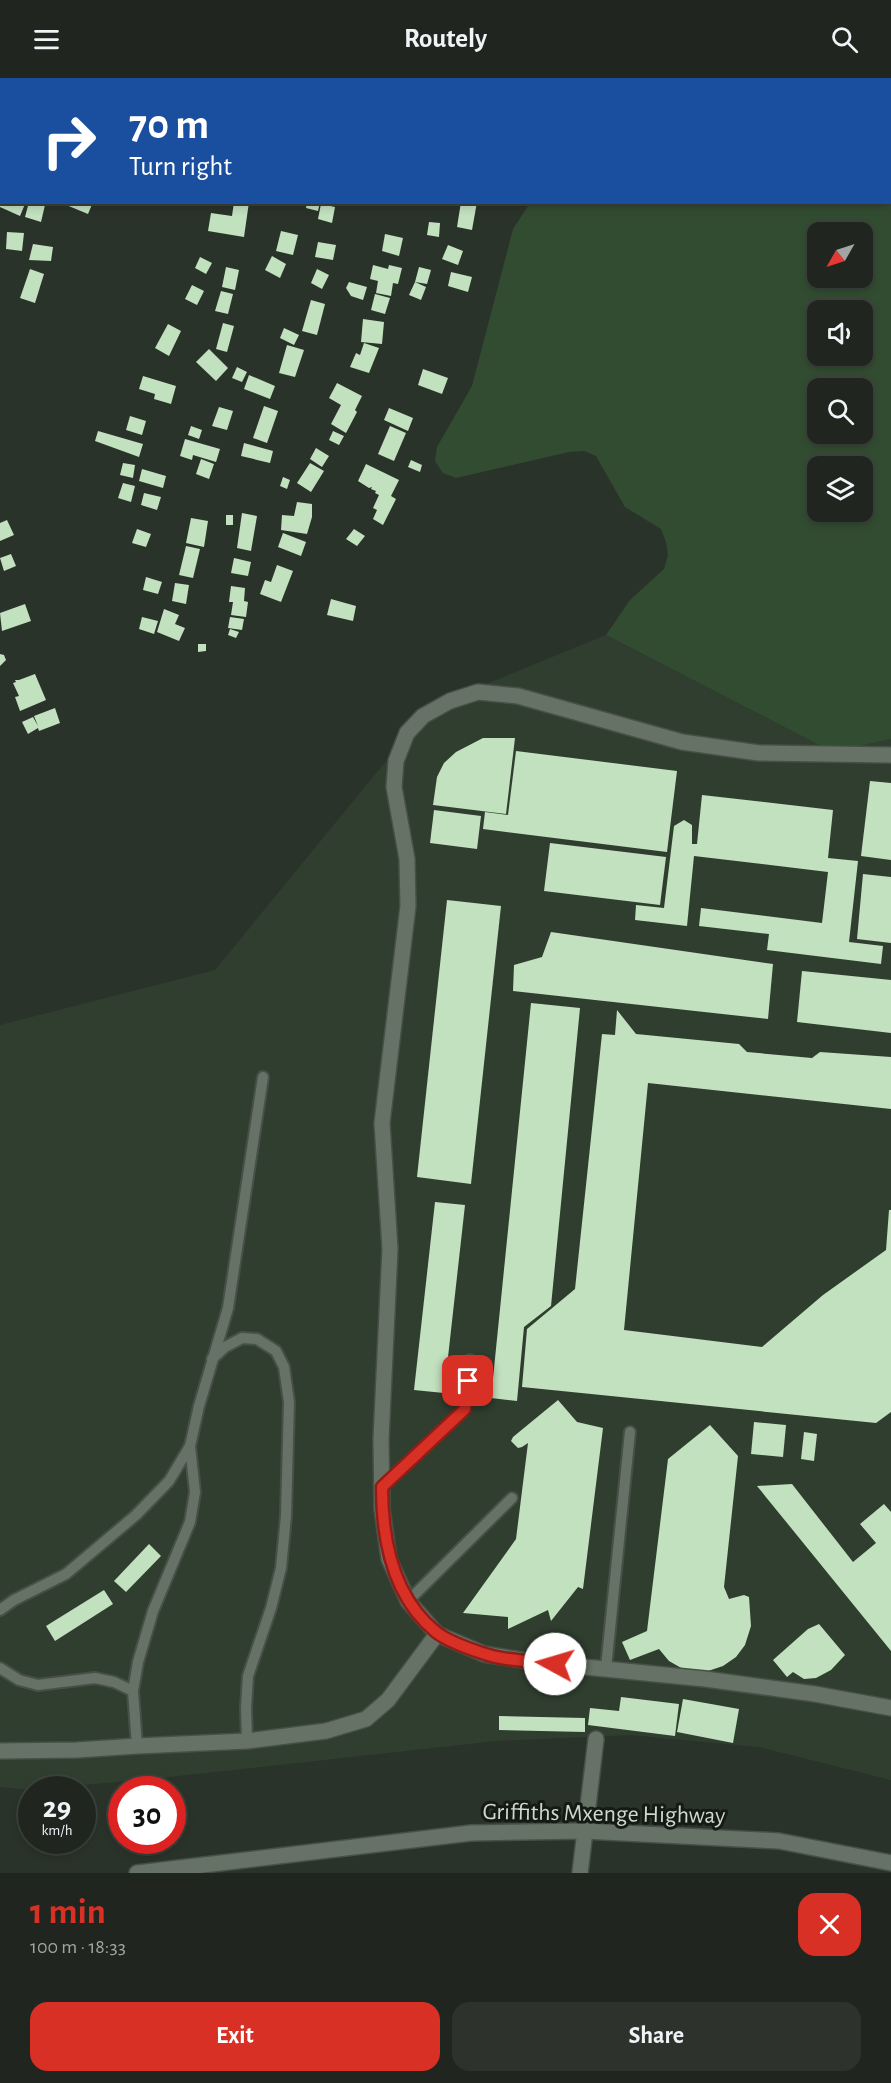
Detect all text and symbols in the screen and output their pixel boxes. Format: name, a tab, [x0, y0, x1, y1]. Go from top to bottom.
icon: menu	[30, 23, 63, 56]
icon: search	[828, 23, 861, 56]
text: Routely	[404, 25, 487, 52]
icon: right	[30, 102, 108, 180]
text: 70 m	[129, 104, 209, 146]
text: Turn right	[129, 153, 232, 180]
north arrow	[807, 222, 873, 288]
map controls	[807, 222, 873, 522]
button: sound	[807, 300, 873, 366]
button: search	[807, 378, 873, 444]
button: layers	[807, 456, 873, 522]
pin	[442, 1355, 493, 1406]
icon: arrive	[451, 1364, 484, 1397]
position arrow	[523, 1632, 587, 1696]
speed limit sign: 30	[108, 1776, 186, 1854]
text: 29	[43, 1793, 71, 1823]
street label: Griffiths Mxenge Highway	[482, 1800, 726, 1828]
text: km/h	[42, 1823, 72, 1838]
button: close	[798, 1893, 861, 1956]
text: 1 min	[30, 1894, 106, 1930]
text: 100 m · 18:33	[30, 1937, 126, 1957]
button: Exit	[30, 2002, 440, 2071]
button: Share	[452, 2002, 861, 2071]

